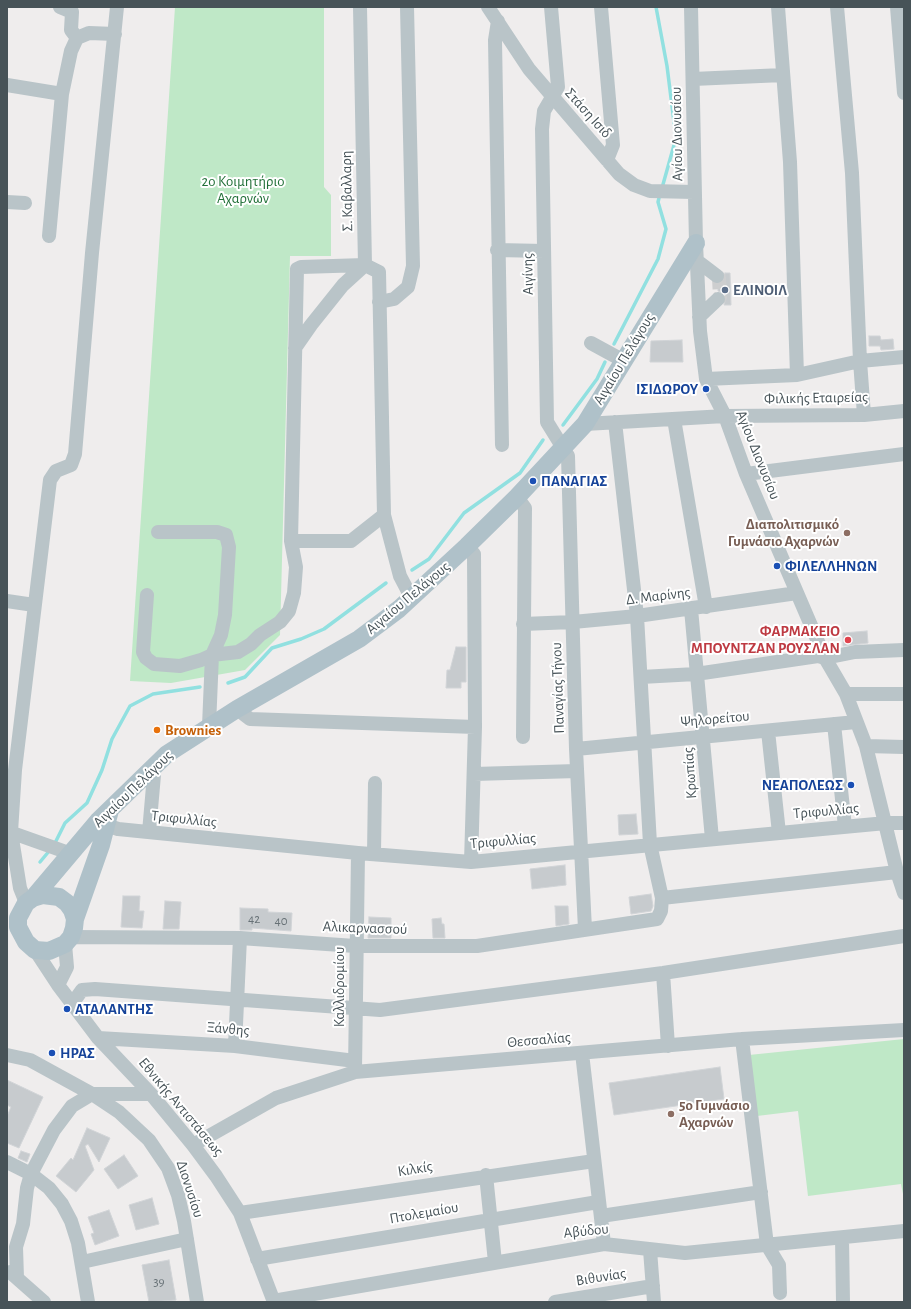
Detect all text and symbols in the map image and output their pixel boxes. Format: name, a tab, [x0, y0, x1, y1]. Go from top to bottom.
street label: Στάση Ισιδ	[561, 84, 615, 142]
street label: Αγίου Διονυσίου	[667, 86, 687, 182]
street label: Σ. Καβαλλαρη	[337, 150, 357, 232]
park label: 2ο Κοιμητήριο Αχαρνών	[202, 172, 284, 207]
street label: Αιγίνης	[519, 253, 537, 295]
place label: ΕΛΙΝΟΙΛ	[733, 281, 787, 299]
marker: ΕΛΙΝΟΙΛ	[720, 285, 730, 295]
street label: Αιγαίου Πελάγους	[590, 310, 658, 408]
place label: ΙΣΙΔΩΡΟΥ	[636, 380, 698, 398]
marker: ΙΣΙΔΩΡΟΥ	[701, 384, 711, 394]
street label: Φιλικής Εταιρείας	[764, 388, 868, 408]
street label: Αγίου Διονυσίου	[732, 408, 784, 502]
place label: ΠΑΝΑΓΙΑΣ	[541, 472, 607, 490]
marker: ΠΑΝΑΓΙΑΣ	[528, 476, 538, 486]
place label: Διαπολιτισμικό Γυμνάσιο Αχαρνών	[728, 515, 839, 550]
marker: Διαπολιτισμικό Γυμνάσιο Αχαρνών	[842, 528, 852, 538]
place label: ΦΙΛΕΛΛΗΝΩΝ	[785, 557, 877, 575]
street label: Αιγαίου Πελάγους	[362, 558, 454, 638]
marker: ΦΙΛΕΛΛΗΝΩΝ	[772, 561, 782, 571]
street label: Δ. Μαρίνης	[625, 583, 691, 609]
place label: ΦΑΡΜΑΚΕΙΟ ΜΠΟΥΝΤΖΑΝ ΡΟΥΣΛΑΝ	[691, 622, 840, 657]
marker: ΦΑΡΜΑΚΕΙΟ ΜΠΟΥΝΤΖΑΝ ΡΟΥΣΛΑΝ	[843, 635, 853, 645]
street label: Παναγίας Τήνου	[547, 642, 569, 734]
street label: Ψηλορείτου	[680, 707, 750, 731]
place label: Brownies	[165, 721, 221, 739]
marker: Brownies	[152, 725, 162, 735]
street label: Αιγαίου Πελάγους	[89, 746, 177, 832]
street label: Κρωπίας	[679, 747, 701, 799]
place label: ΝΕΑΠΟΛΕΩΣ	[762, 776, 843, 794]
marker: ΝΕΑΠΟΛΕΩΣ	[846, 780, 856, 790]
street label: Τριφυλλίας	[792, 799, 860, 823]
street label: Τριφυλλίας	[150, 807, 218, 831]
street label: Τριφυλλίας	[469, 829, 537, 853]
house number: 42	[248, 911, 260, 927]
house number: 40	[274, 913, 288, 929]
street label: Αλικαρνασσού	[322, 918, 408, 938]
street label: Καλλιδρομίου	[330, 947, 348, 1027]
place label: ΑΤΑΛΑΝΤΗΣ	[75, 1000, 153, 1018]
marker: ΑΤΑΛΑΝΤΗΣ	[62, 1004, 72, 1014]
street label: Ξάνθης	[206, 1018, 250, 1040]
street label: Θεσσαλίας	[507, 1028, 571, 1052]
place label: ΗΡΑΣ	[60, 1044, 95, 1062]
marker: ΗΡΑΣ	[47, 1048, 57, 1058]
street label: Εθνικής Αντιστάσεως	[135, 1054, 227, 1160]
place label: 5ο Γυμνάσιο Αχαρνών	[679, 1096, 750, 1131]
marker: 5ο Γυμνάσιο Αχαρνών	[666, 1109, 676, 1119]
street label: Κιλκίς	[396, 1157, 434, 1181]
street label: Διονυσίου	[172, 1158, 208, 1220]
street label: Πτολεμαίου	[388, 1198, 460, 1228]
street label: Αβύδου	[563, 1220, 609, 1242]
street label: Βιθυνίας	[575, 1264, 627, 1290]
house number: 39	[153, 1274, 165, 1290]

